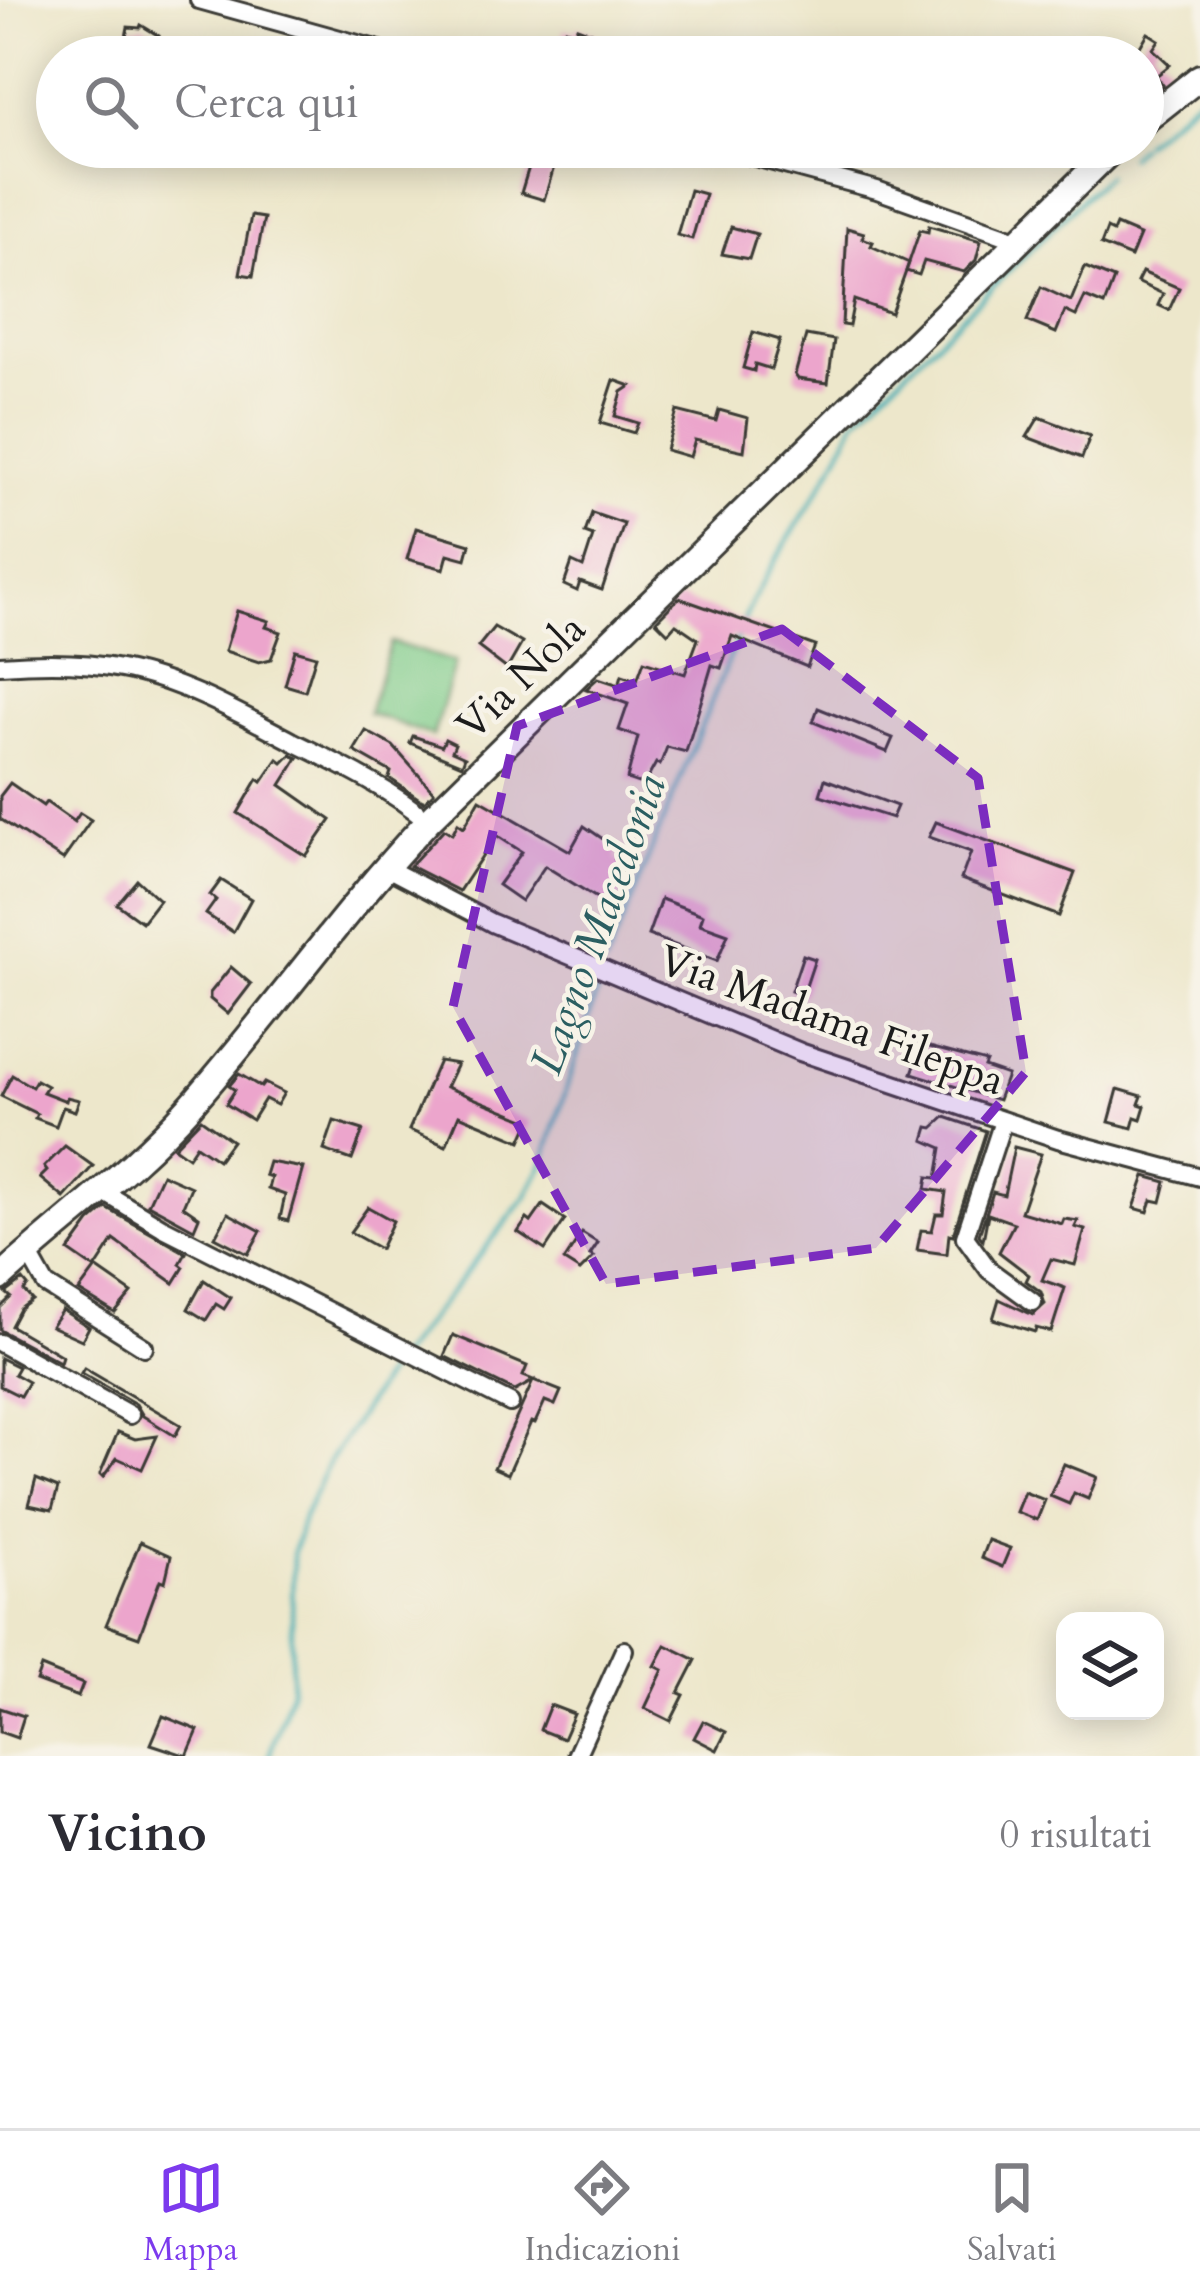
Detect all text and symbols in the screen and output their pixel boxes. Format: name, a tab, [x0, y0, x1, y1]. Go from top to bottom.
search box	[36, 36, 1164, 168]
icon: search	[78, 69, 144, 135]
text: Cerca qui	[174, 72, 359, 133]
street label: Via Nola	[444, 601, 598, 753]
water label: Lagno Macedonia	[516, 766, 681, 1083]
street label: Via Madama Fileppa	[651, 931, 1012, 1109]
map controls	[1056, 1612, 1164, 1720]
button: layers	[1056, 1612, 1164, 1720]
text: Vicino	[48, 1799, 207, 1869]
text: 0 risultati	[1000, 1808, 1152, 1861]
tab: Mappa	[143, 2155, 238, 2272]
tab: Indicazioni	[524, 2155, 680, 2272]
tab: Salvati	[967, 2155, 1057, 2272]

